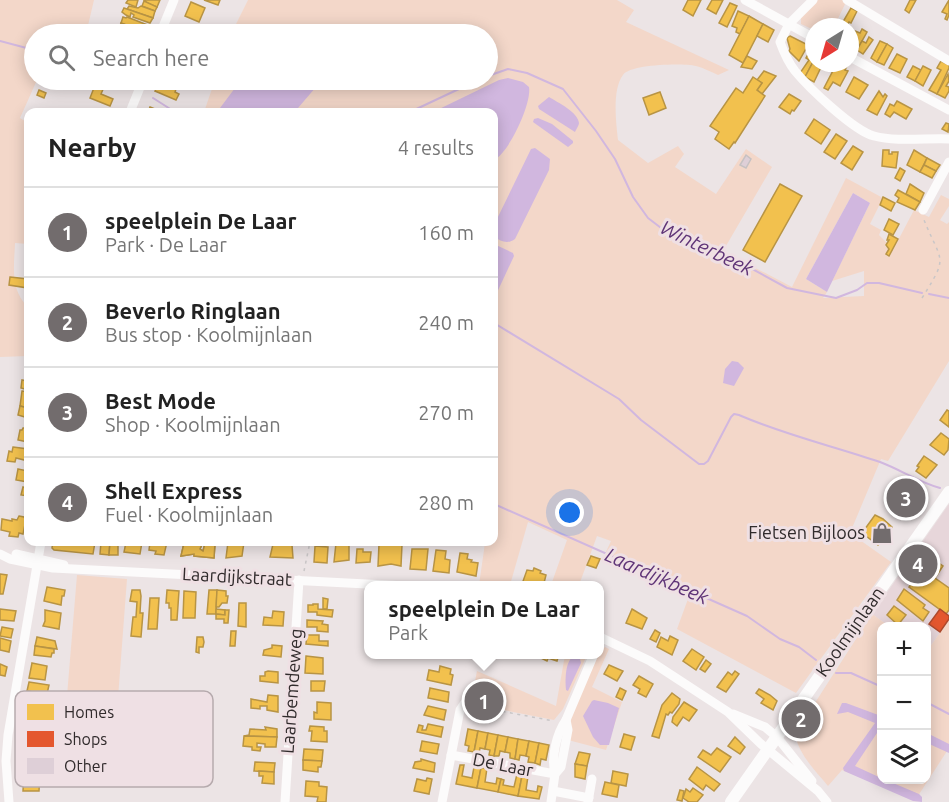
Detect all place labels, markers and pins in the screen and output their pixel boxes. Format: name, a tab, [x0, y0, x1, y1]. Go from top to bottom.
pin: 3	[886, 476, 926, 520]
shop icon: Fietsen Bijloos	[870, 521, 894, 545]
place label: Fietsen Bijloos	[748, 522, 865, 542]
pin: 4	[898, 542, 938, 586]
pin: 1	[464, 678, 504, 724]
pin: 2	[782, 696, 820, 742]

